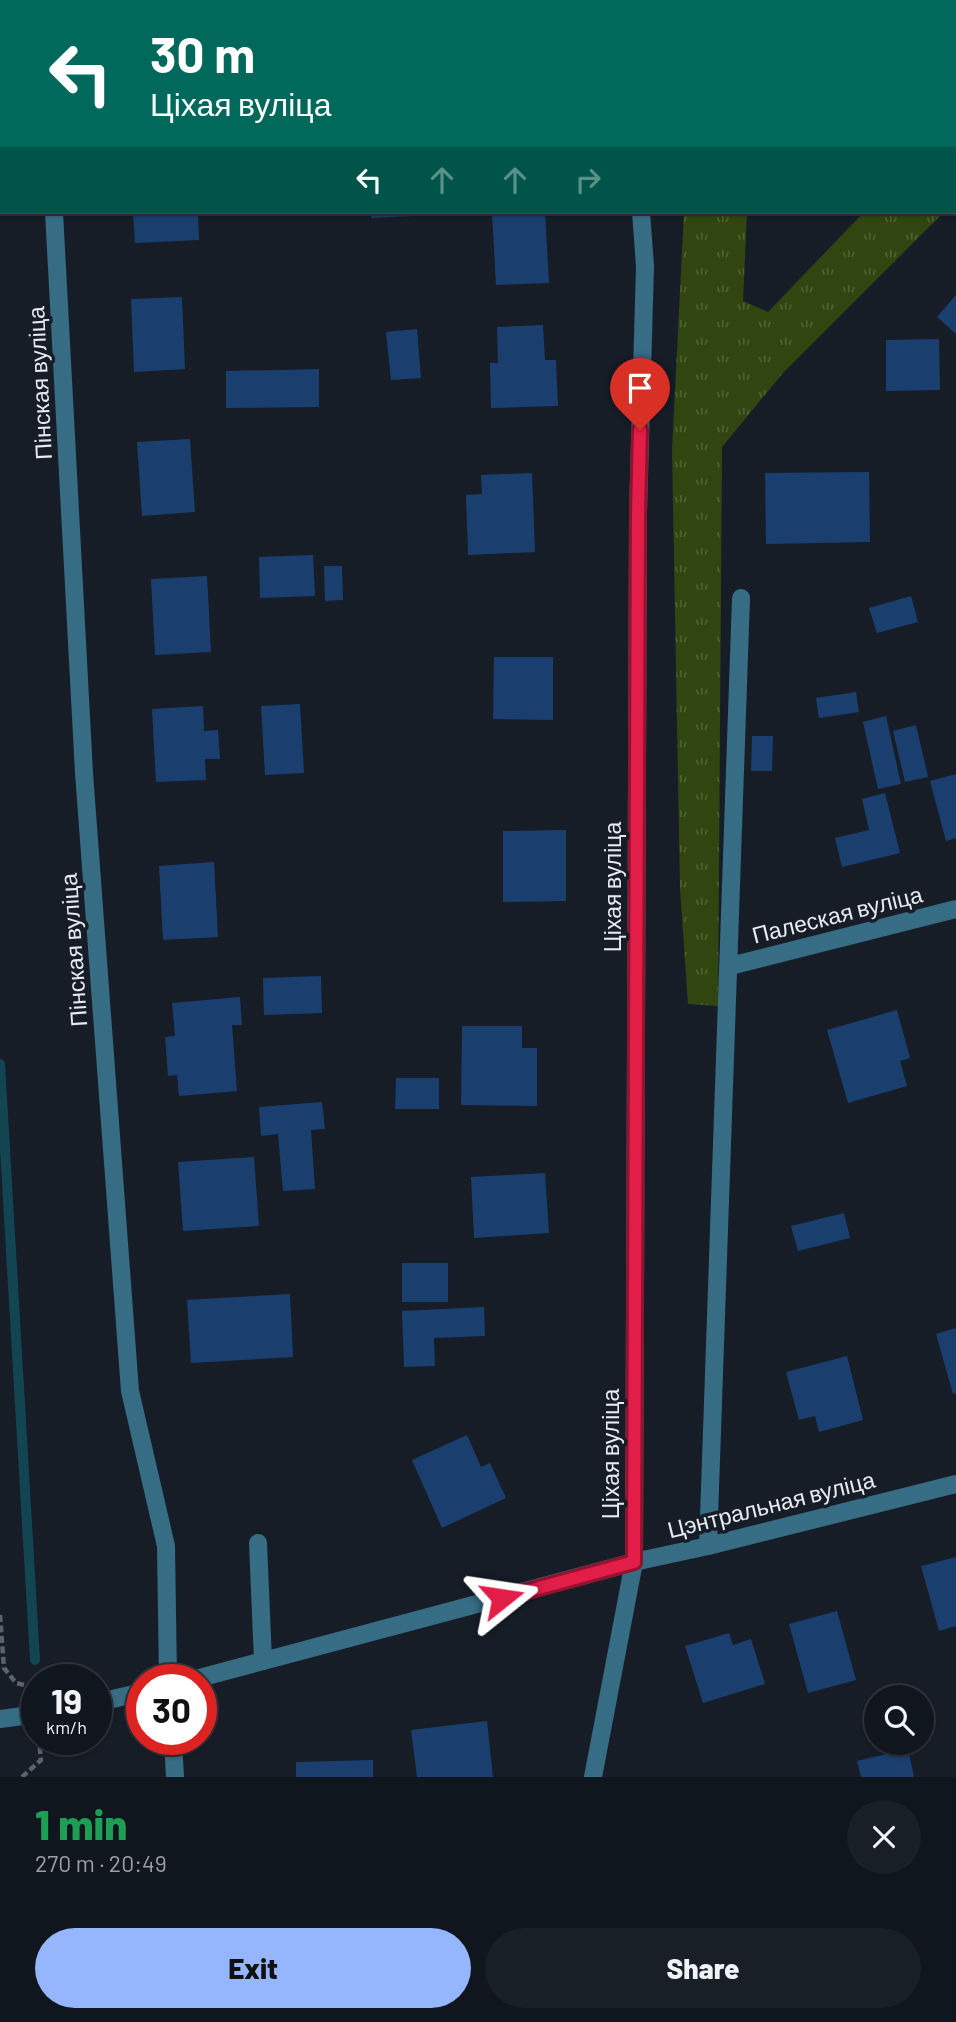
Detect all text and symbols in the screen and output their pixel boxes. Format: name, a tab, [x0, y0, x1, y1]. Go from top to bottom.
text: 30 m	[150, 24, 255, 83]
icon: left	[35, 28, 126, 119]
text: Ціхая вуліца	[150, 84, 331, 122]
icon: left	[350, 161, 388, 199]
icon: ahead	[423, 161, 461, 199]
icon: ahead	[496, 161, 534, 199]
icon: right	[569, 161, 607, 199]
street label: Пінская вуліца	[21, 305, 57, 460]
pin	[610, 358, 670, 430]
icon: arrive	[621, 369, 659, 407]
street label: Ціхая вуліца	[598, 822, 626, 952]
street label: Пінская вуліца	[54, 872, 92, 1028]
street label: Палеская вуліца	[749, 879, 925, 949]
street label: Ціхая вуліца	[596, 1389, 624, 1519]
street label: Цэнтральная вуліца	[664, 1465, 878, 1543]
position arrow	[465, 1561, 539, 1635]
speed limit sign: 30	[126, 1664, 217, 1755]
text: 19	[51, 1679, 82, 1721]
map controls	[864, 1685, 934, 1755]
button: search	[864, 1685, 934, 1755]
text: km/h	[46, 1716, 87, 1738]
text: 1 min	[35, 1798, 127, 1848]
button: close	[847, 1800, 921, 1874]
text: 270 m · 20:49	[35, 1849, 167, 1877]
button: Exit	[35, 1928, 471, 2008]
button: Share	[485, 1928, 921, 2008]

